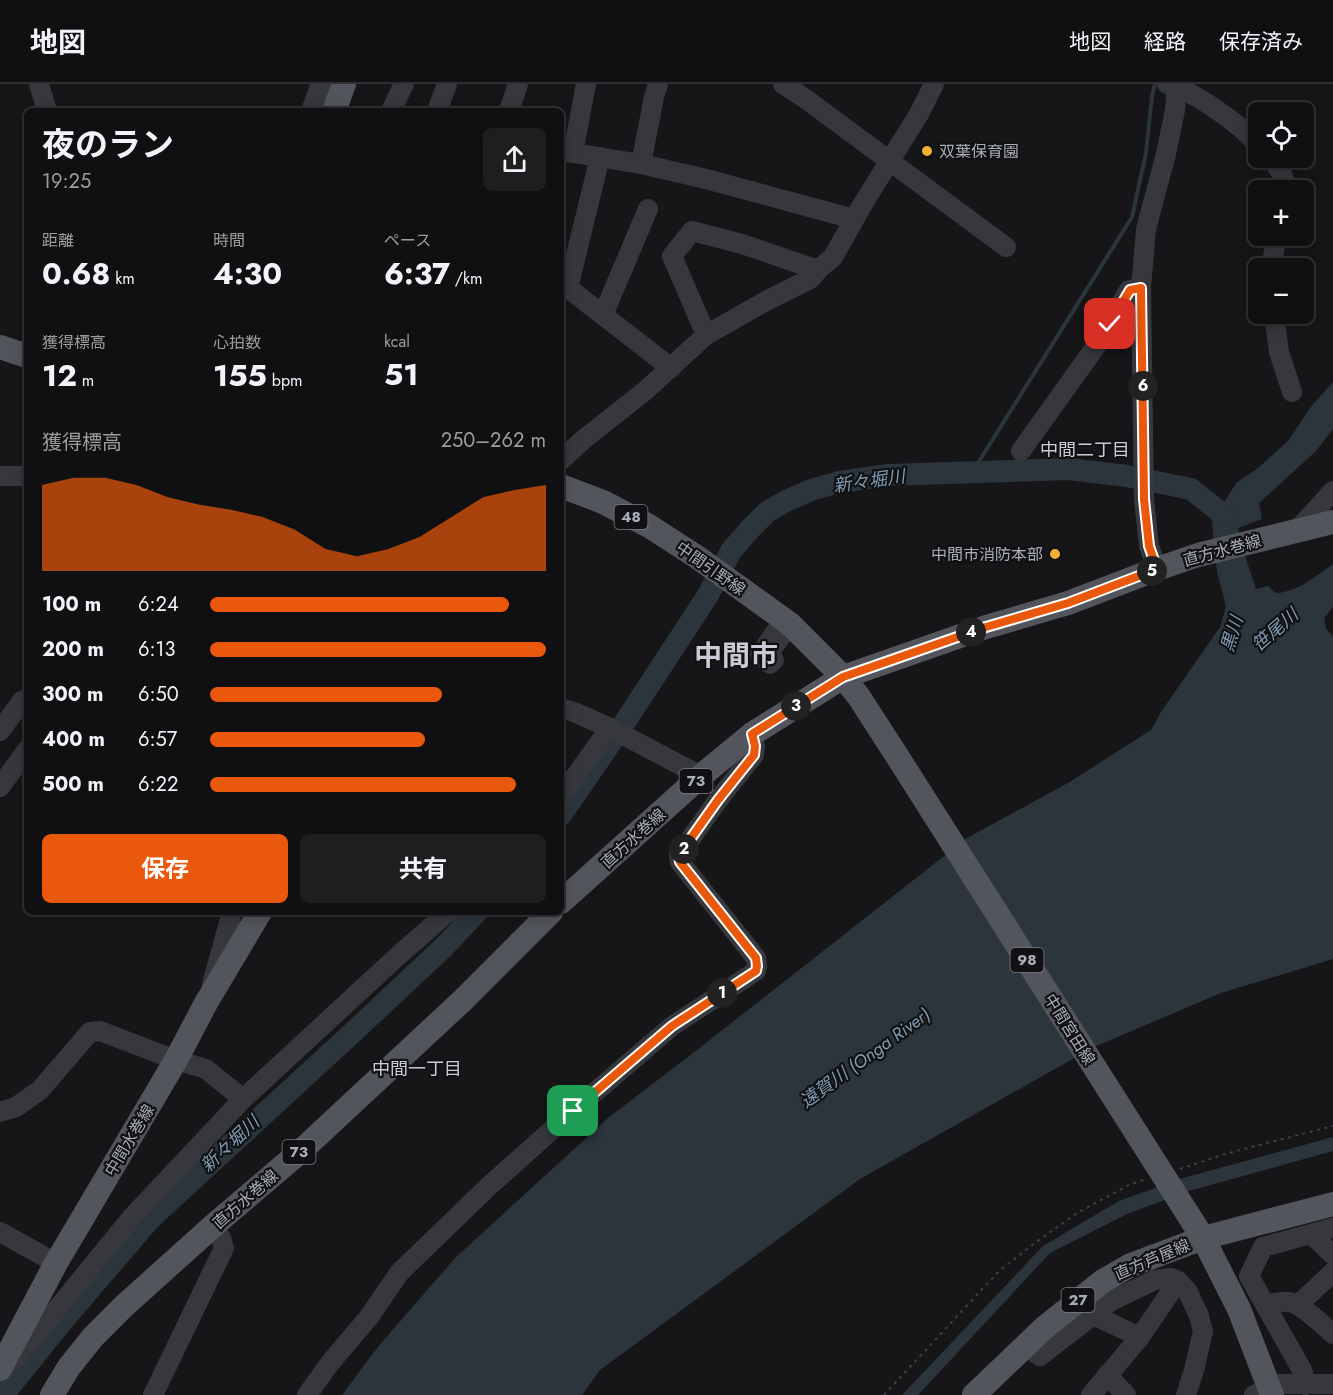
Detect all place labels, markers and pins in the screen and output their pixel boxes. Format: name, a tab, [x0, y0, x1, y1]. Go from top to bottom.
place label: 双葉保育園	[939, 140, 1019, 163]
marker: 双葉保育園	[920, 144, 934, 158]
pin	[1084, 298, 1135, 349]
pin: 6	[1128, 371, 1158, 401]
place label: 中間市消防本部	[931, 543, 1043, 566]
marker: 中間市消防本部	[1048, 547, 1062, 561]
pin: 5	[1137, 556, 1167, 586]
pin: 4	[956, 617, 986, 647]
pin: 3	[781, 691, 811, 721]
pin: 2	[669, 834, 699, 864]
pin: 1	[707, 978, 737, 1008]
pin	[547, 1085, 598, 1136]

